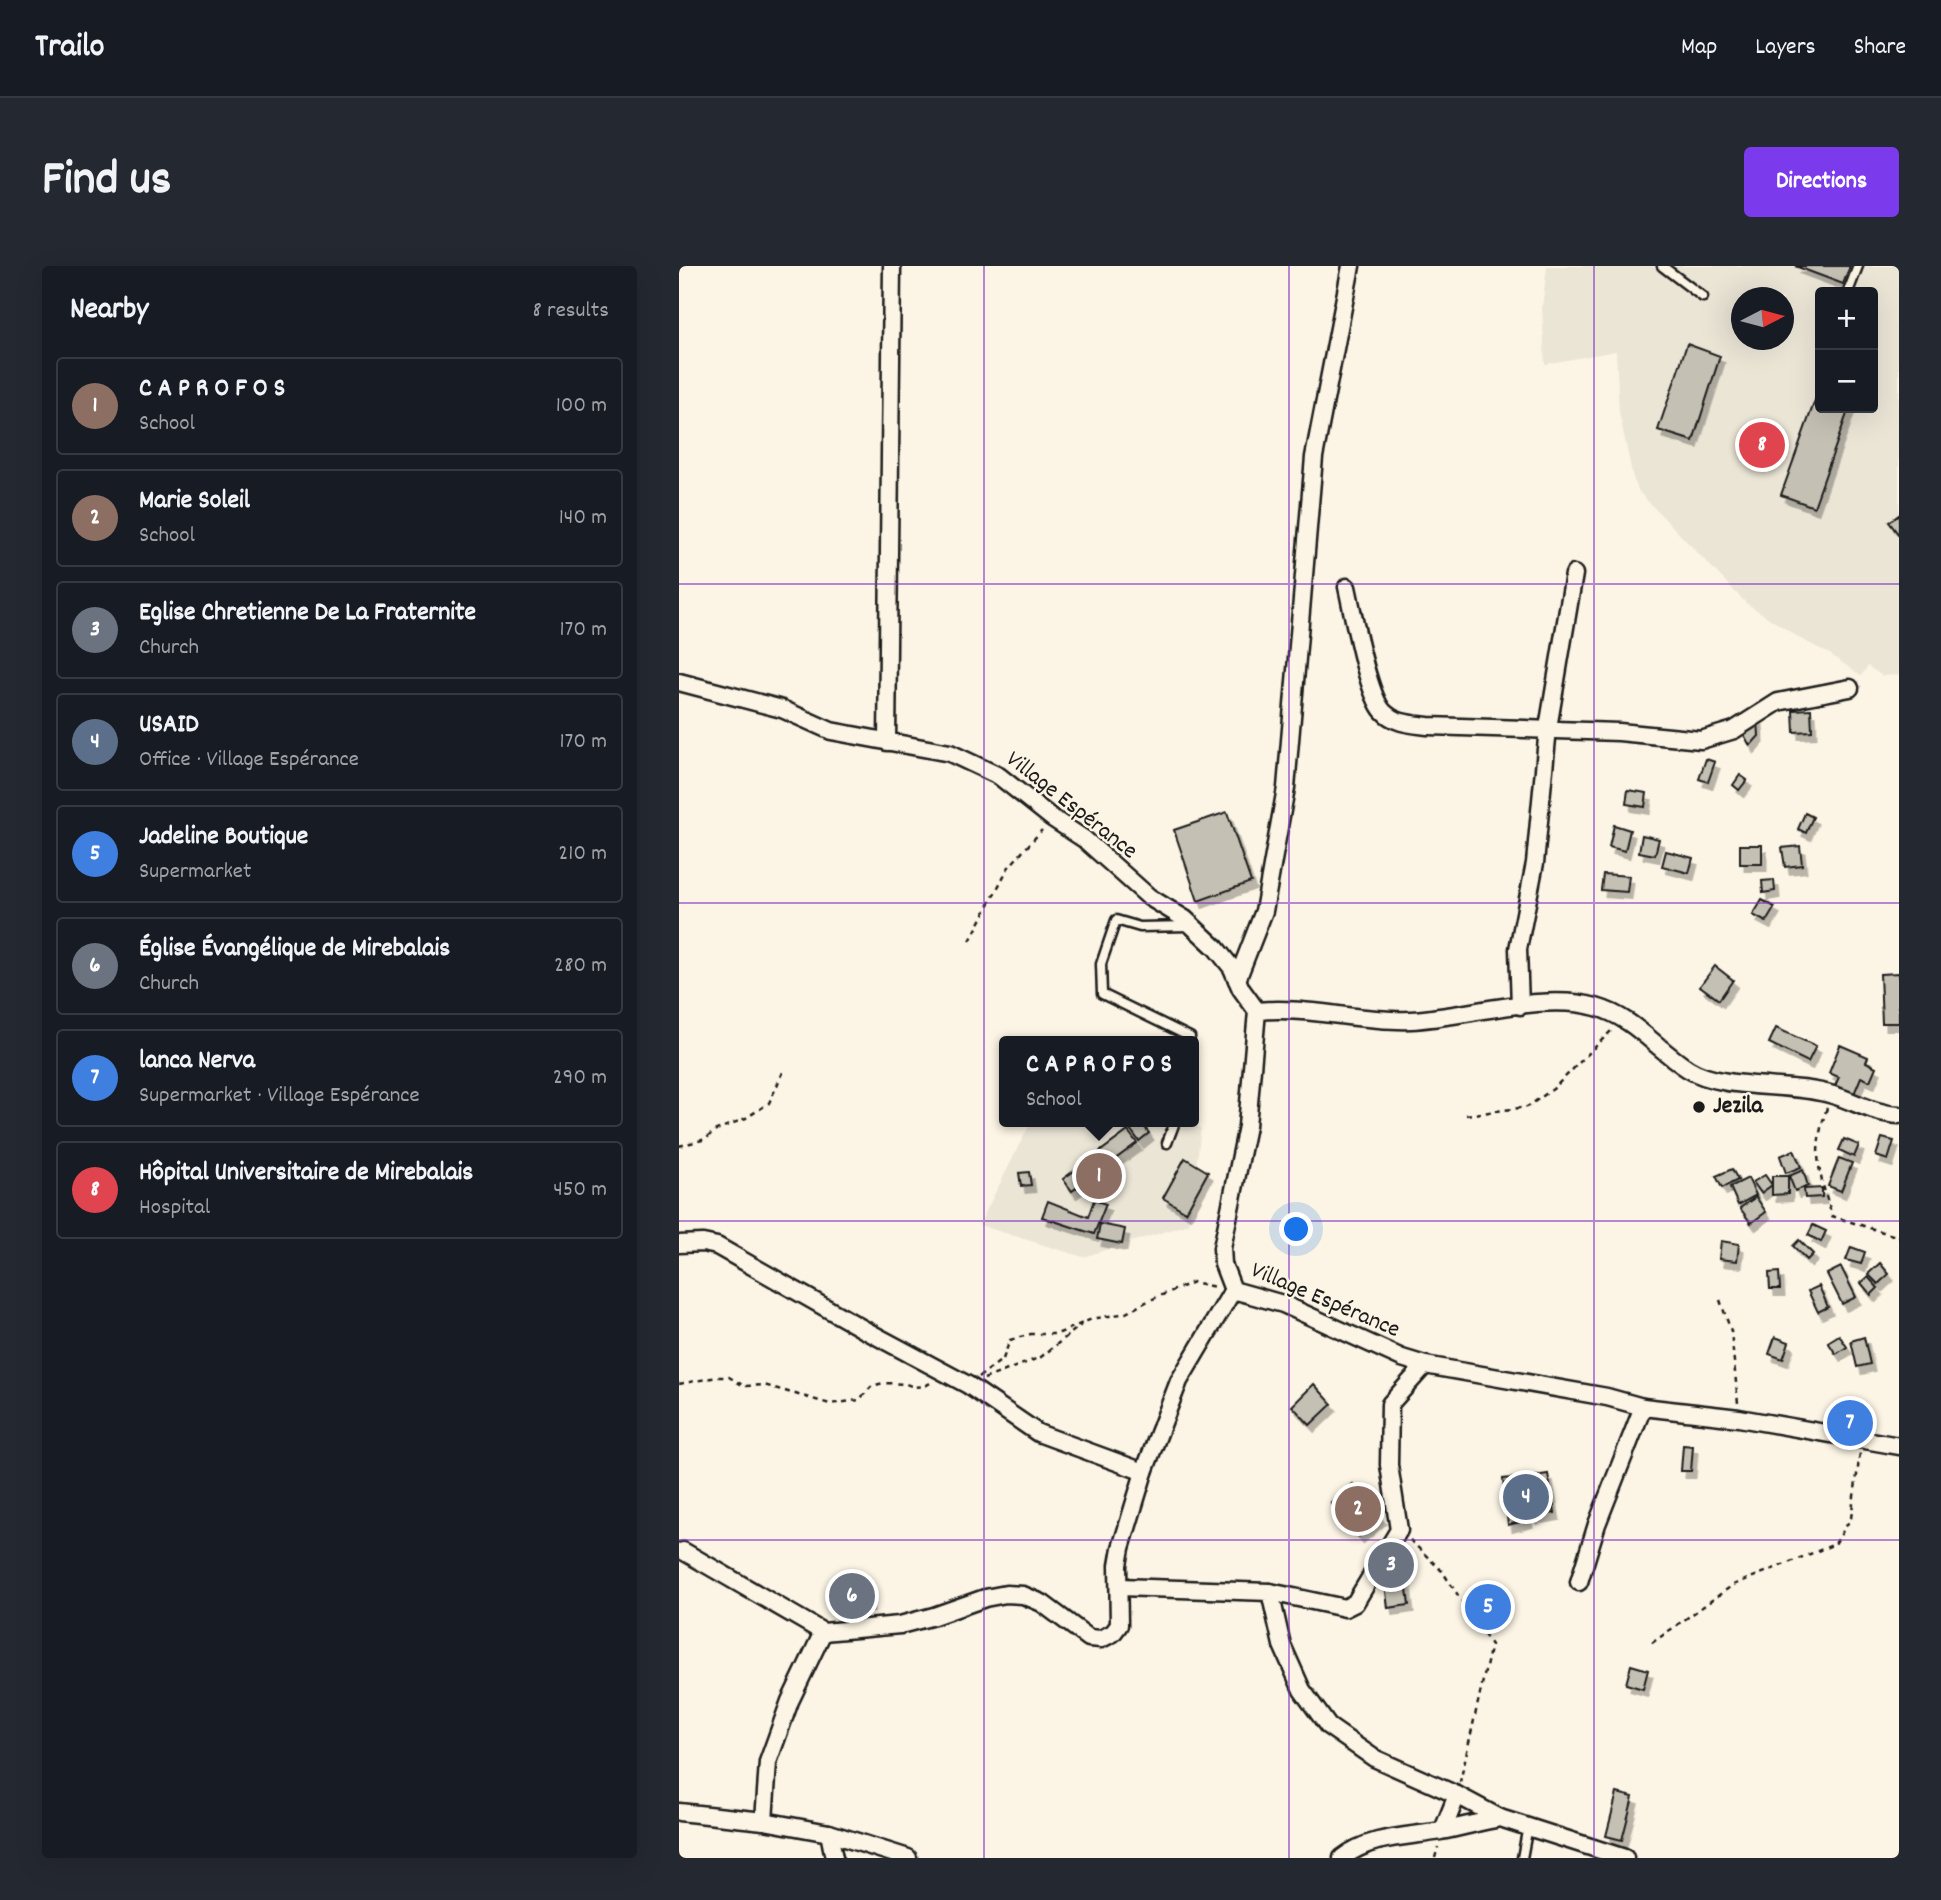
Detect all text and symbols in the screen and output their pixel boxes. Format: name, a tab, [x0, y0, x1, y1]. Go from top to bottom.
text: Trailo	[35, 25, 105, 72]
text: Map	[1681, 31, 1717, 65]
text: Layers	[1755, 31, 1816, 65]
text: Share	[1854, 31, 1906, 65]
text: Find us	[42, 147, 171, 217]
button: Directions	[1744, 147, 1899, 217]
north arrow	[1731, 287, 1794, 350]
map controls	[1815, 287, 1878, 413]
button: +	[1815, 287, 1878, 350]
text: Nearby	[70, 290, 148, 333]
text: 8 results	[533, 295, 609, 328]
button: −	[1815, 350, 1878, 413]
text: C A P R O F O S	[139, 371, 285, 408]
text: 1	[92, 390, 98, 423]
text: 100 m	[556, 390, 607, 423]
text: School	[139, 408, 195, 441]
pin: 8	[1739, 419, 1785, 471]
text: Marie Soleil	[139, 483, 250, 520]
text: 2	[90, 502, 100, 535]
text: 140 m	[559, 502, 607, 535]
text: School	[139, 520, 195, 553]
text: Eglise Chretienne De La Fraternite	[139, 595, 476, 632]
text: 3	[90, 614, 100, 647]
text: 170 m	[560, 614, 607, 647]
text: Church	[139, 632, 199, 665]
text: USAID	[139, 707, 199, 744]
text: 4	[90, 726, 100, 759]
text: 170 m	[560, 726, 607, 759]
text: Office · Village Espérance	[139, 744, 359, 777]
street label: Village Espérance	[998, 744, 1144, 868]
text: Jadeline Boutique	[139, 819, 308, 856]
text: 5	[90, 838, 100, 871]
text: 210 m	[558, 838, 607, 871]
text: Supermarket	[139, 856, 251, 889]
text: Église Évangélique de Mirebalais	[139, 931, 450, 968]
text: 6	[89, 950, 101, 983]
text: 280 m	[554, 950, 607, 983]
text: Church	[139, 968, 199, 1001]
popup	[999, 1036, 1199, 1127]
text: lanca Nerva	[139, 1043, 255, 1080]
text: C A P R O F O S	[1026, 1047, 1172, 1084]
text: 7	[91, 1062, 99, 1095]
text: 290 m	[553, 1062, 607, 1095]
text: Supermarket · Village Espérance	[139, 1080, 420, 1113]
text: School	[1026, 1084, 1082, 1117]
place label: Jezila	[1713, 1090, 1764, 1124]
marker: Jezila	[1691, 1099, 1707, 1115]
pin: 1	[1076, 1150, 1122, 1202]
text: Hôpital Universitaire de Mirebalais	[139, 1155, 473, 1192]
text: 8	[90, 1174, 100, 1207]
text: 450 m	[553, 1174, 607, 1207]
text: Hospital	[139, 1192, 210, 1225]
your location	[1279, 1212, 1313, 1246]
street label: Village Espérance	[1245, 1254, 1405, 1348]
pin: 7	[1827, 1397, 1873, 1449]
pin: 4	[1503, 1471, 1549, 1523]
pin: 2	[1335, 1483, 1381, 1535]
pin: 3	[1368, 1539, 1414, 1591]
pin: 6	[829, 1570, 875, 1622]
pin: 5	[1465, 1581, 1511, 1633]

